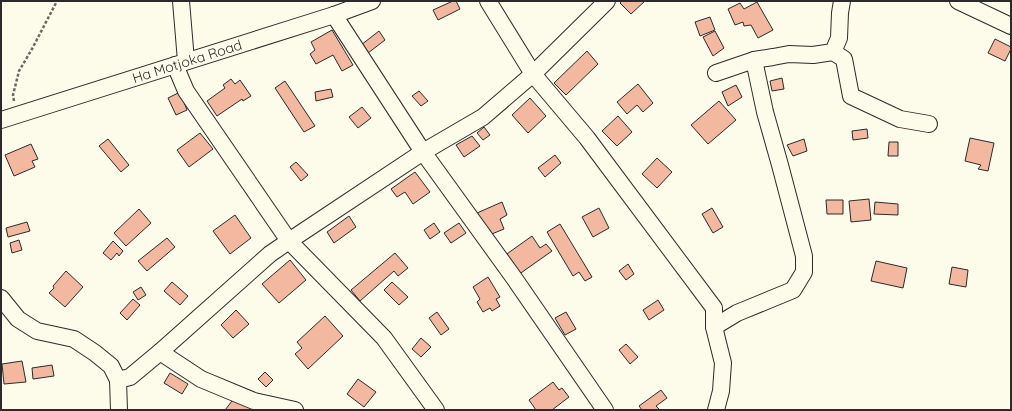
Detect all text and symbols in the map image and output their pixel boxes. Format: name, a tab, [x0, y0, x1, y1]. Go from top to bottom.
street label: Ha Motjoka Road	[130, 36, 244, 87]

